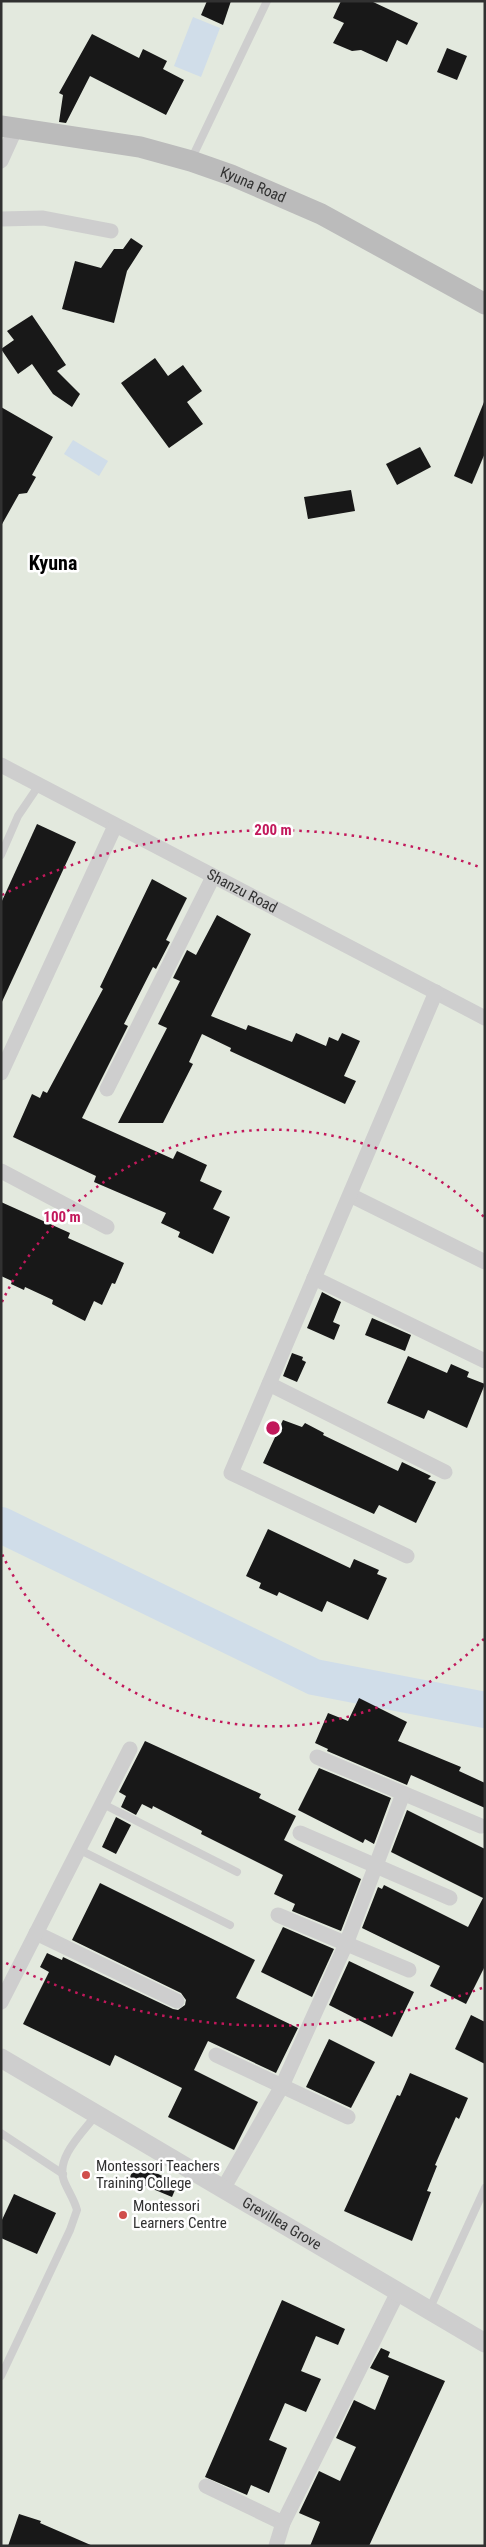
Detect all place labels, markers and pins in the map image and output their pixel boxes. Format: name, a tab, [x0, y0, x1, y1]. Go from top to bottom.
centre of rings	[264, 1419, 282, 1437]
place label: Montessori Teachers Training College	[96, 2157, 220, 2192]
marker: Montessori Teachers Training College	[80, 2169, 92, 2181]
place label: Montessori Learners Centre	[133, 2197, 227, 2232]
marker: Montessori Learners Centre	[117, 2209, 129, 2221]

